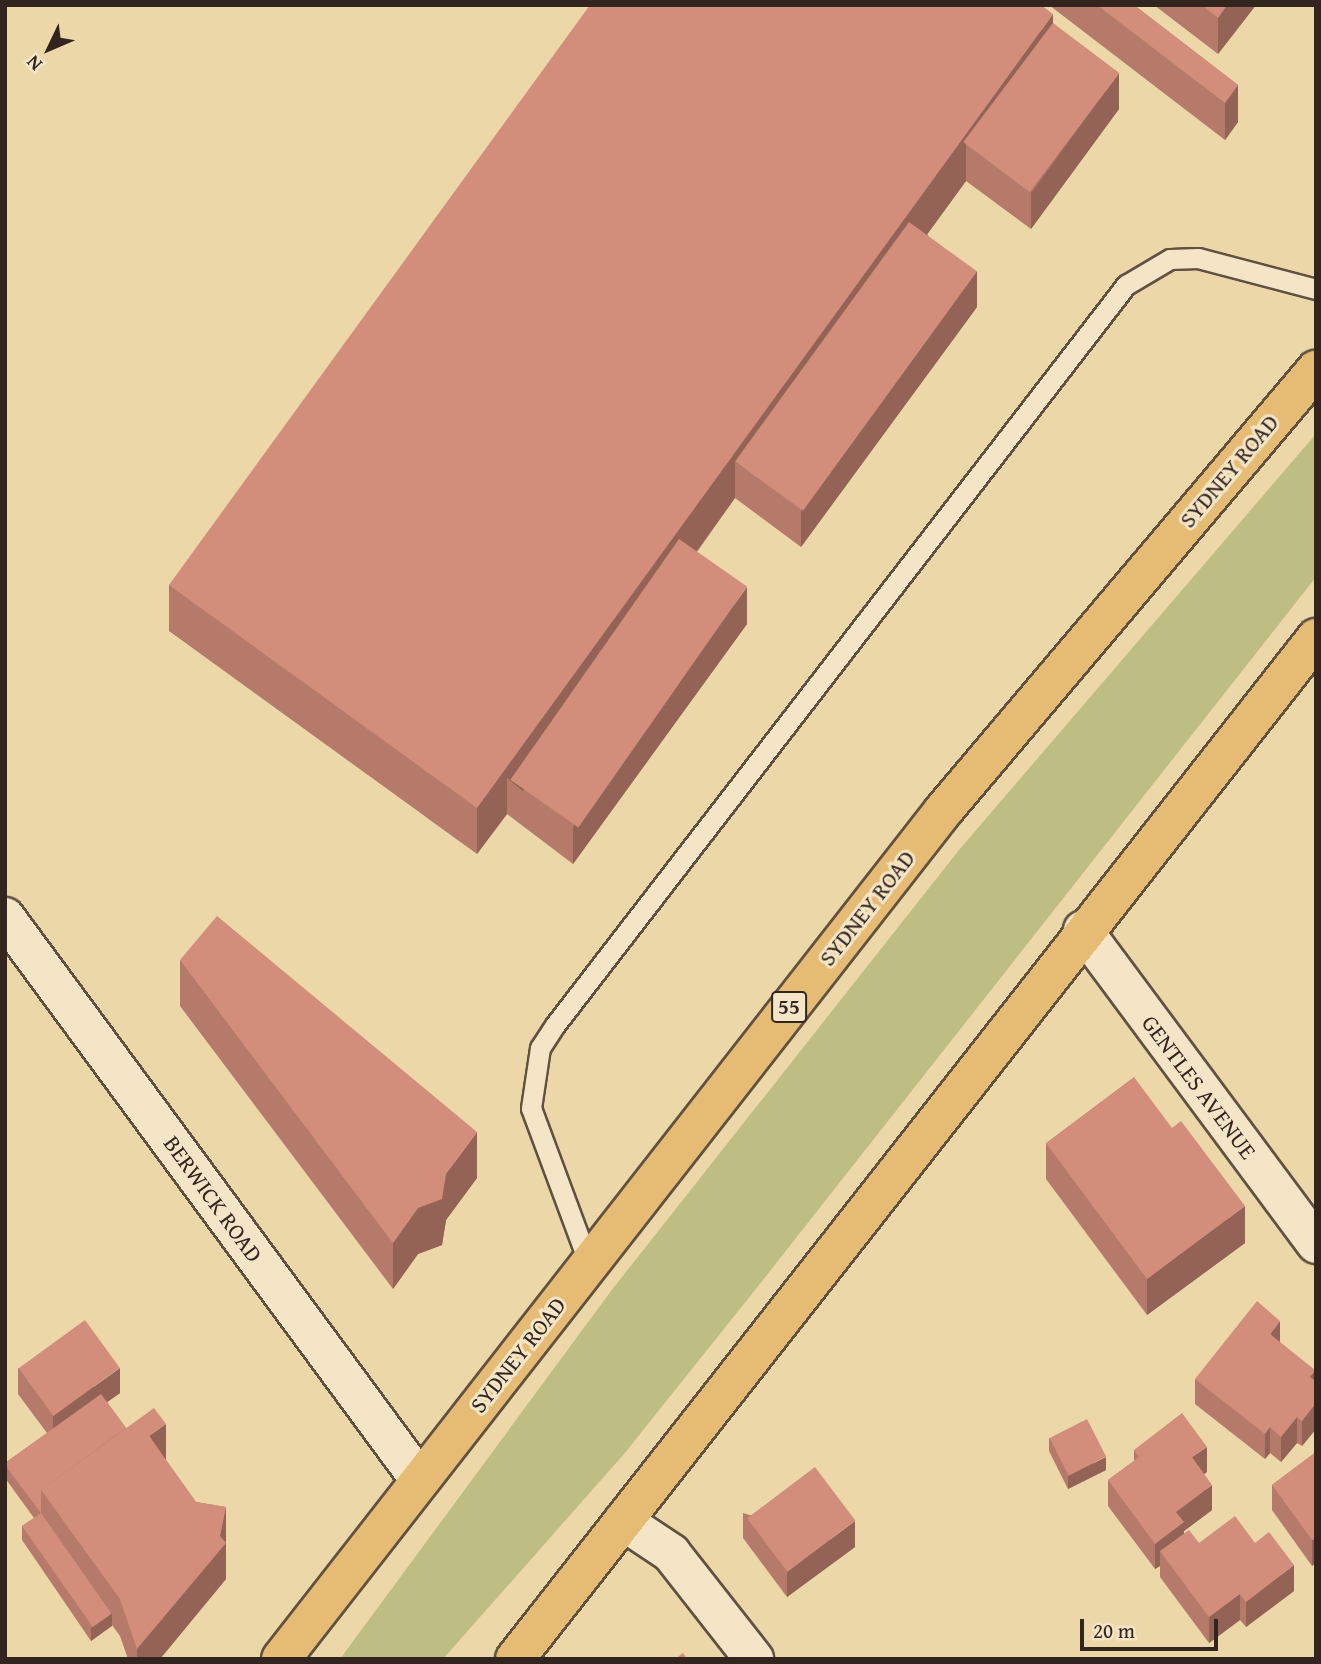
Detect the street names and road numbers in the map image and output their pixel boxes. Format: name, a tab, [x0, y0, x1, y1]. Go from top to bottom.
street label: SYDNEY ROAD	[1174, 409, 1284, 533]
street label: SYDNEY ROAD	[813, 845, 921, 971]
road number: 55	[770, 990, 808, 1024]
street label: GENTLES AVENUE	[1136, 1010, 1262, 1164]
street label: BERWICK ROAD	[158, 1130, 268, 1268]
street label: SYDNEY ROAD	[464, 1292, 572, 1418]

